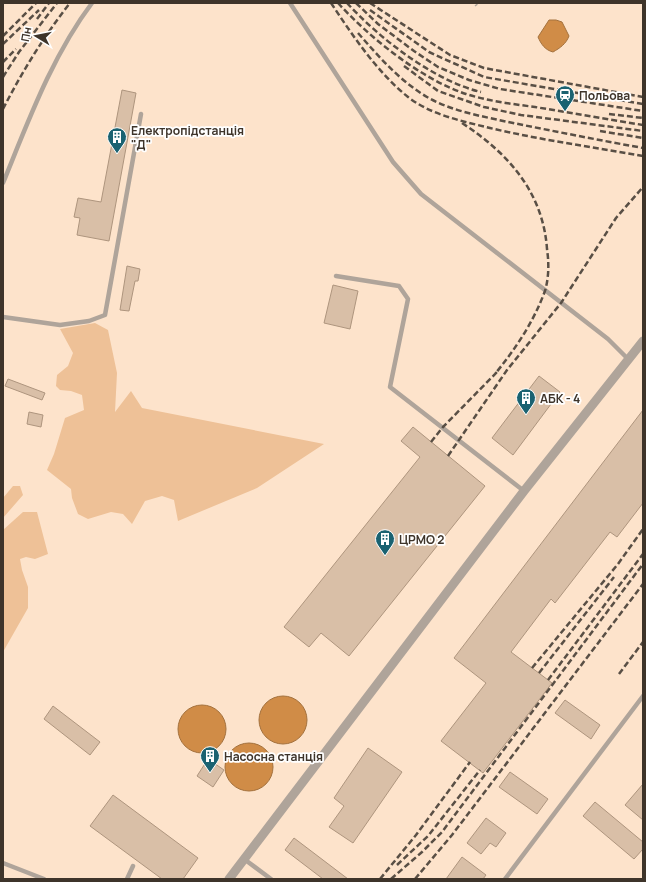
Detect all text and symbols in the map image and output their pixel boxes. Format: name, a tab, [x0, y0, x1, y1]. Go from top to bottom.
north arrow	[16, 16, 56, 56]
text: Пн	[17, 25, 34, 43]
station icon: Польова	[554, 84, 576, 112]
place label: Польова	[579, 87, 630, 104]
place label: Електропідстанція "Д"	[131, 122, 244, 153]
building icon: Електропідстанція "Д"	[106, 126, 128, 154]
building icon: АБК - 4	[515, 387, 537, 415]
place label: АБК - 4	[540, 390, 580, 407]
building icon: ЦРМО 2	[374, 528, 396, 556]
place label: ЦРМО 2	[399, 531, 444, 548]
building icon: Насосна станція	[199, 745, 221, 773]
place label: Насосна станція	[224, 748, 323, 765]

